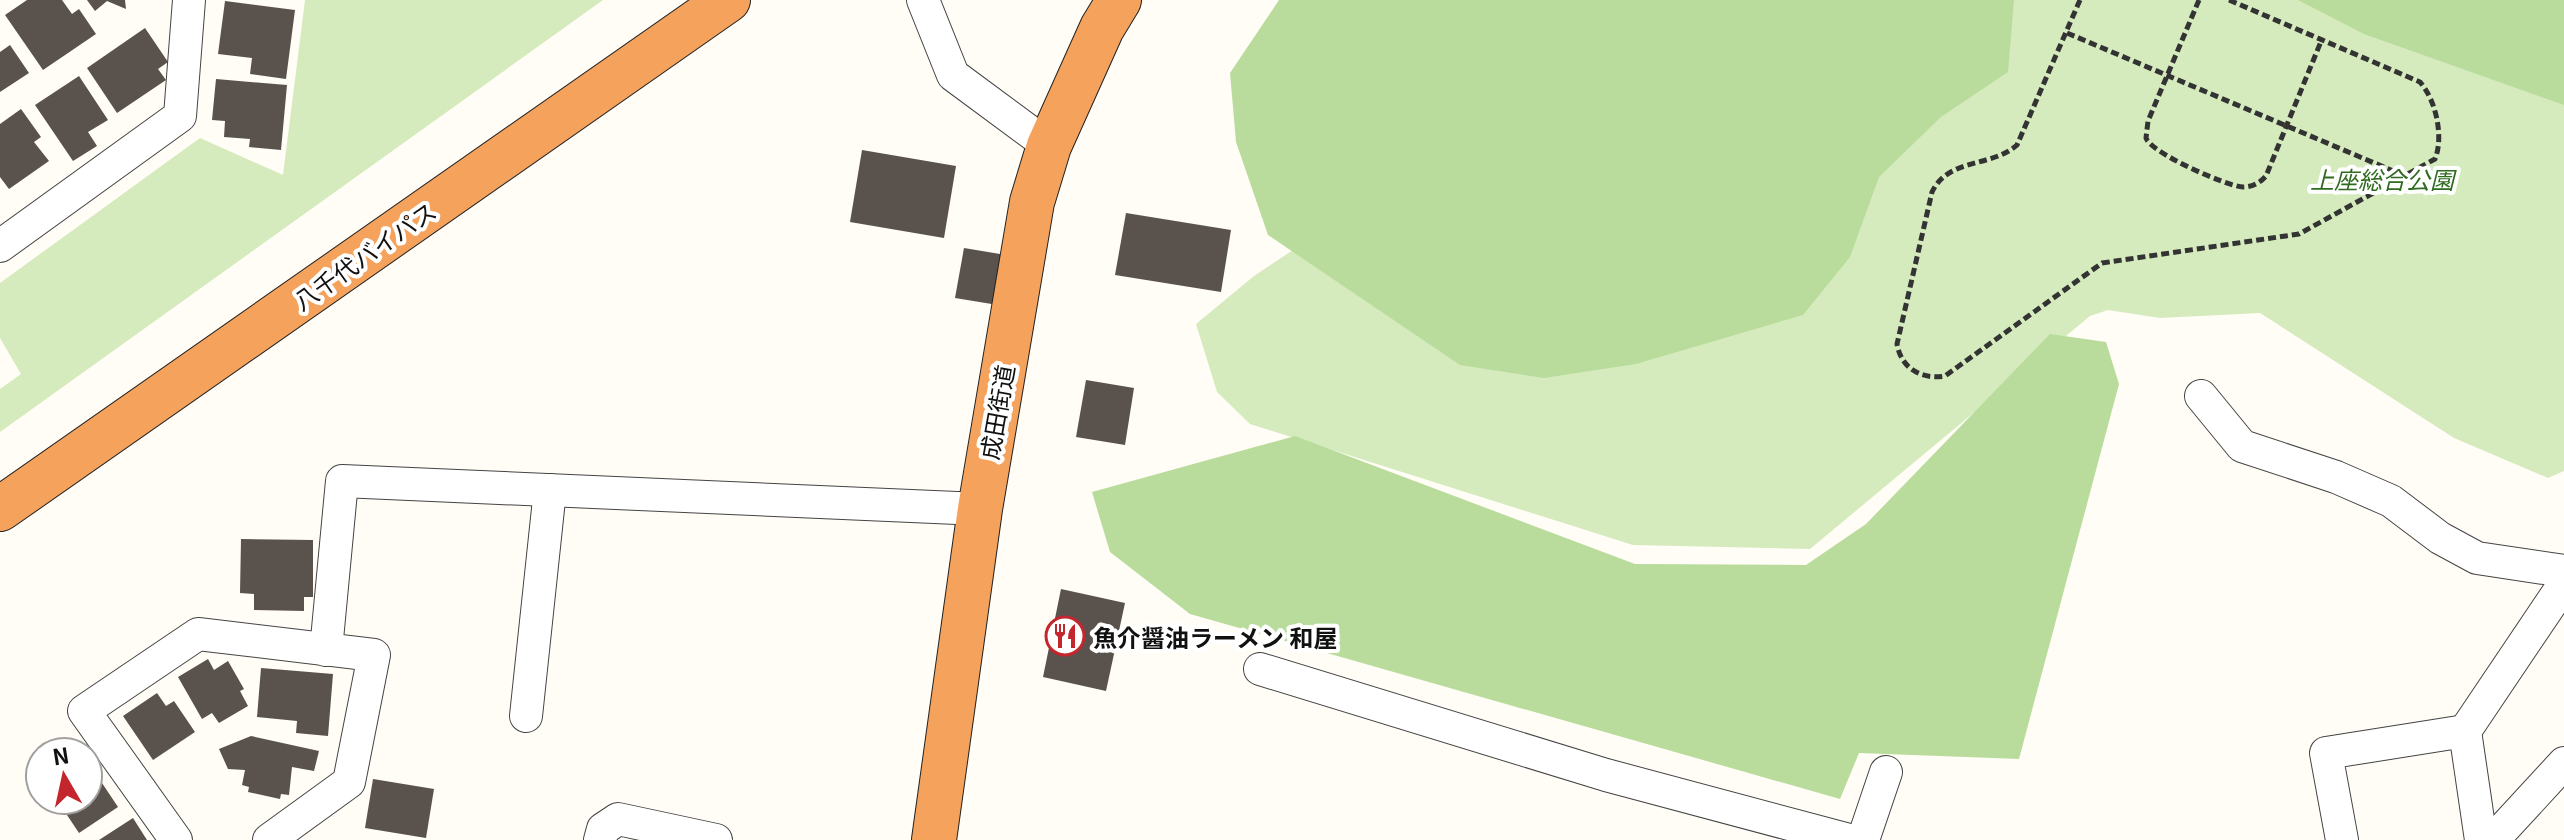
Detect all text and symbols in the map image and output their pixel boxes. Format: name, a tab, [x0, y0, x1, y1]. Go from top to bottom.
park label: 上座総合公園	[2310, 161, 2457, 196]
street label: 八千代バイパス	[285, 193, 443, 317]
street label: 成田街道	[970, 362, 1022, 462]
restaurant icon: 魚介醤油ラーメン 和屋	[1044, 615, 1086, 657]
place label: 魚介醤油ラーメン 和屋	[1093, 619, 1338, 654]
north arrow	[24, 736, 104, 816]
text: N	[50, 737, 71, 771]

